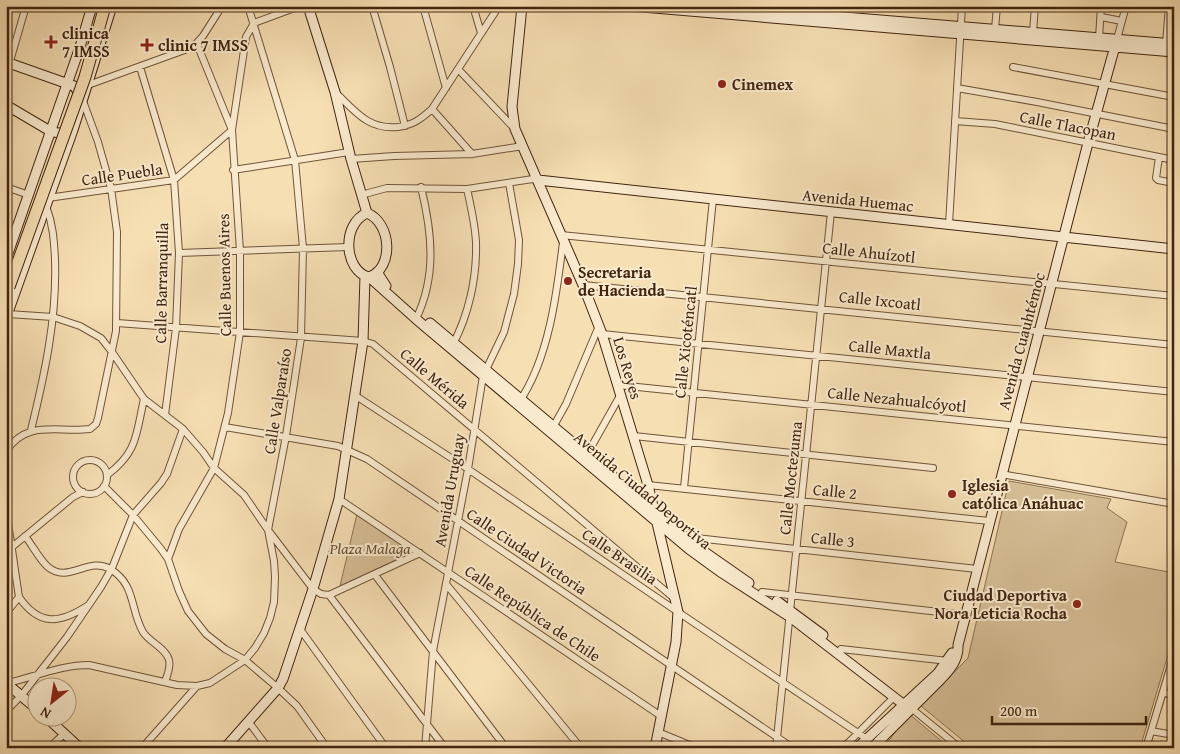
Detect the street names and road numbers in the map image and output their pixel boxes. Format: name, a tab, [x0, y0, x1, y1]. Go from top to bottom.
street label: Calle Tlacopan	[1018, 104, 1118, 146]
street label: Calle Puebla	[80, 156, 164, 192]
street label: Avenida Huemac	[801, 182, 915, 218]
street label: Calle Buenos Aires	[211, 213, 237, 337]
street label: Calle Barranquilla	[148, 222, 174, 344]
street label: Calle Ahuízotl	[821, 235, 917, 269]
street label: Avenida Cuauhtémoc	[991, 270, 1051, 412]
street label: Calle Xicoténcatl	[667, 284, 703, 399]
street label: Calle Ixcoatl	[838, 284, 923, 316]
street label: Calle Maxtla	[848, 333, 933, 365]
street label: Los Reyes	[607, 334, 649, 402]
street label: Calle Mérida	[395, 342, 475, 414]
street label: Calle Valparaíso	[257, 346, 297, 456]
street label: Calle Nezahualcóyotl	[826, 380, 968, 418]
street label: Calle Moctezuma	[772, 420, 808, 536]
street label: Avenida Ciudad Deportiva	[569, 425, 717, 555]
street label: Avenida Uruguay	[427, 431, 471, 549]
street label: Calle 2	[812, 477, 858, 505]
street label: Calle Ciudad Victoria	[462, 502, 592, 601]
street label: Calle Brasilia	[577, 522, 663, 590]
street label: Calle 3	[810, 525, 856, 553]
street label: Calle República de Chile	[460, 558, 606, 668]

